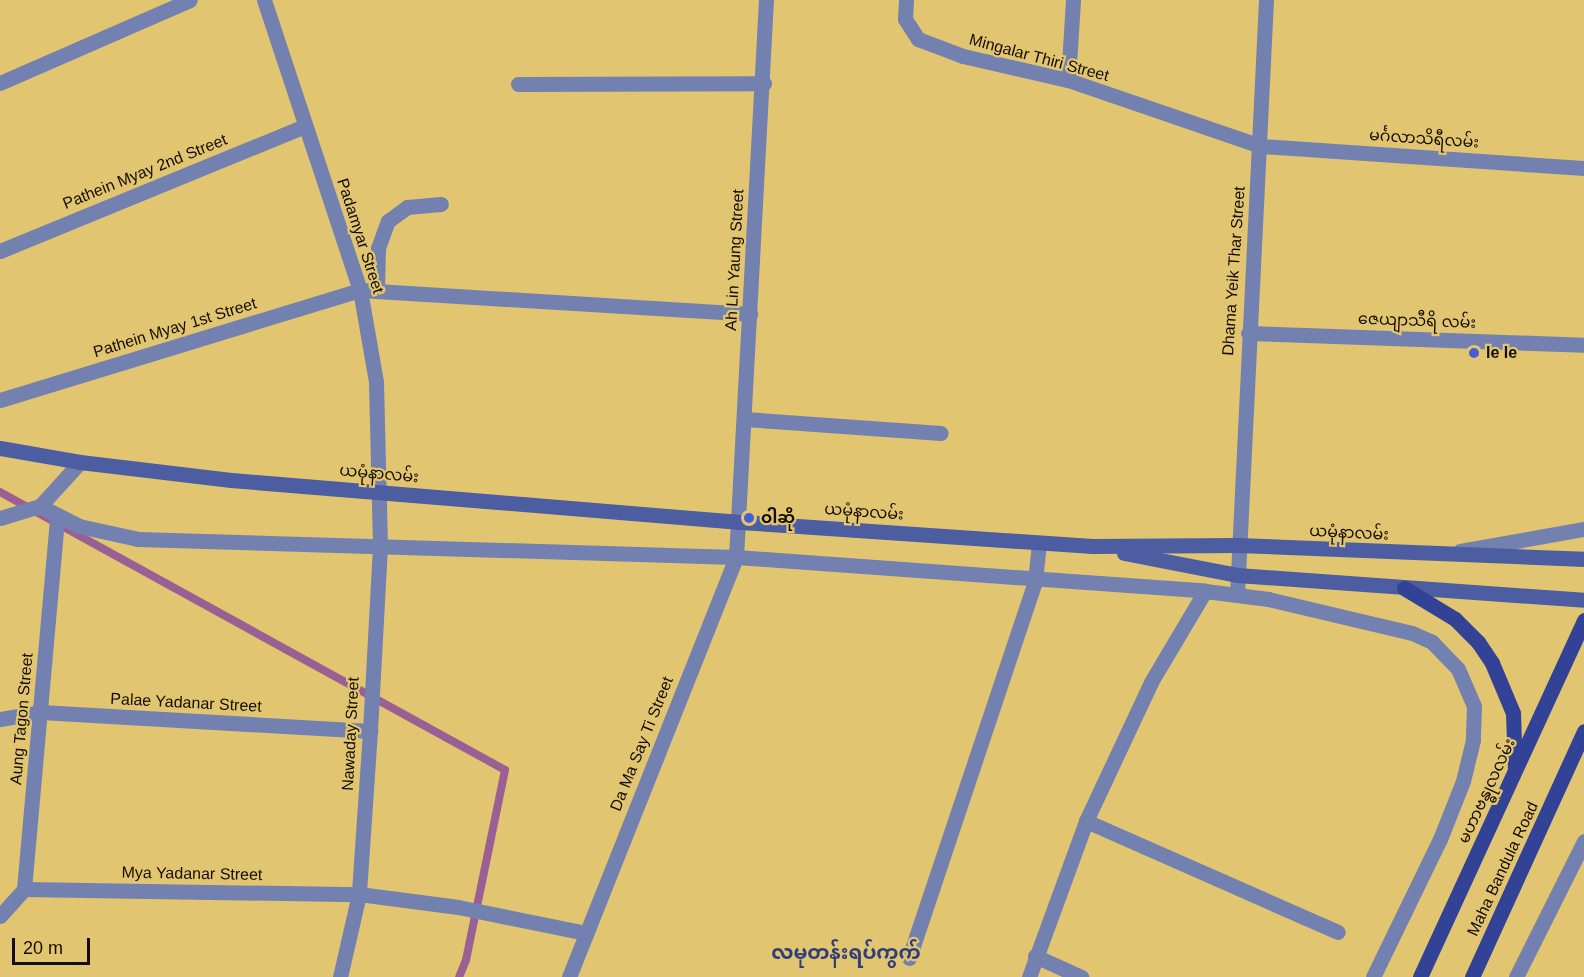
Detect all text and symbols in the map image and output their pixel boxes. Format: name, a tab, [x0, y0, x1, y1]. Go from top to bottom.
street label: Mingalar Thiri Street	[967, 30, 1111, 86]
street label: မင်္ဂလာသိရီလမ်း	[1368, 126, 1480, 152]
street label: Pathein Myay 2nd Street	[60, 130, 230, 214]
street label: Padamyar Street	[332, 176, 388, 296]
street label: Dhama Yeik Thar Street	[1218, 185, 1250, 357]
street label: Ah Lin Yaung Street	[722, 189, 748, 331]
street label: Pathein Myay 1st Street	[91, 294, 259, 362]
street label: ဇေယျာသီရိ လမ်း	[1358, 309, 1476, 333]
place label: le le	[1486, 343, 1517, 363]
marker: le le	[1467, 346, 1481, 360]
street label: ယမုံနာလမ်း	[339, 461, 419, 487]
street label: ယမုံနာလမ်း	[824, 500, 904, 524]
place label: ဝါဆို	[761, 508, 795, 528]
marker: ဝါဆို	[742, 511, 756, 525]
street label: ယမုံနာလမ်း	[1309, 521, 1389, 545]
street label: Aung Tagon Street	[7, 652, 37, 786]
street label: Da Ma Say Ti Street	[606, 674, 678, 814]
street label: Nawaday Street	[338, 677, 364, 791]
street label: Palae Yadanar Street	[110, 689, 262, 717]
street label: မဟာဗန္ဓုလလမ်း	[1454, 735, 1520, 847]
street label: Maha Bandula Road	[1463, 799, 1543, 939]
street label: Mya Yadanar Street	[121, 863, 263, 885]
scale bar	[15, 926, 93, 964]
text: 20 m	[23, 938, 63, 958]
district label: လမုတန်းရပ်ကွက်	[771, 940, 921, 964]

